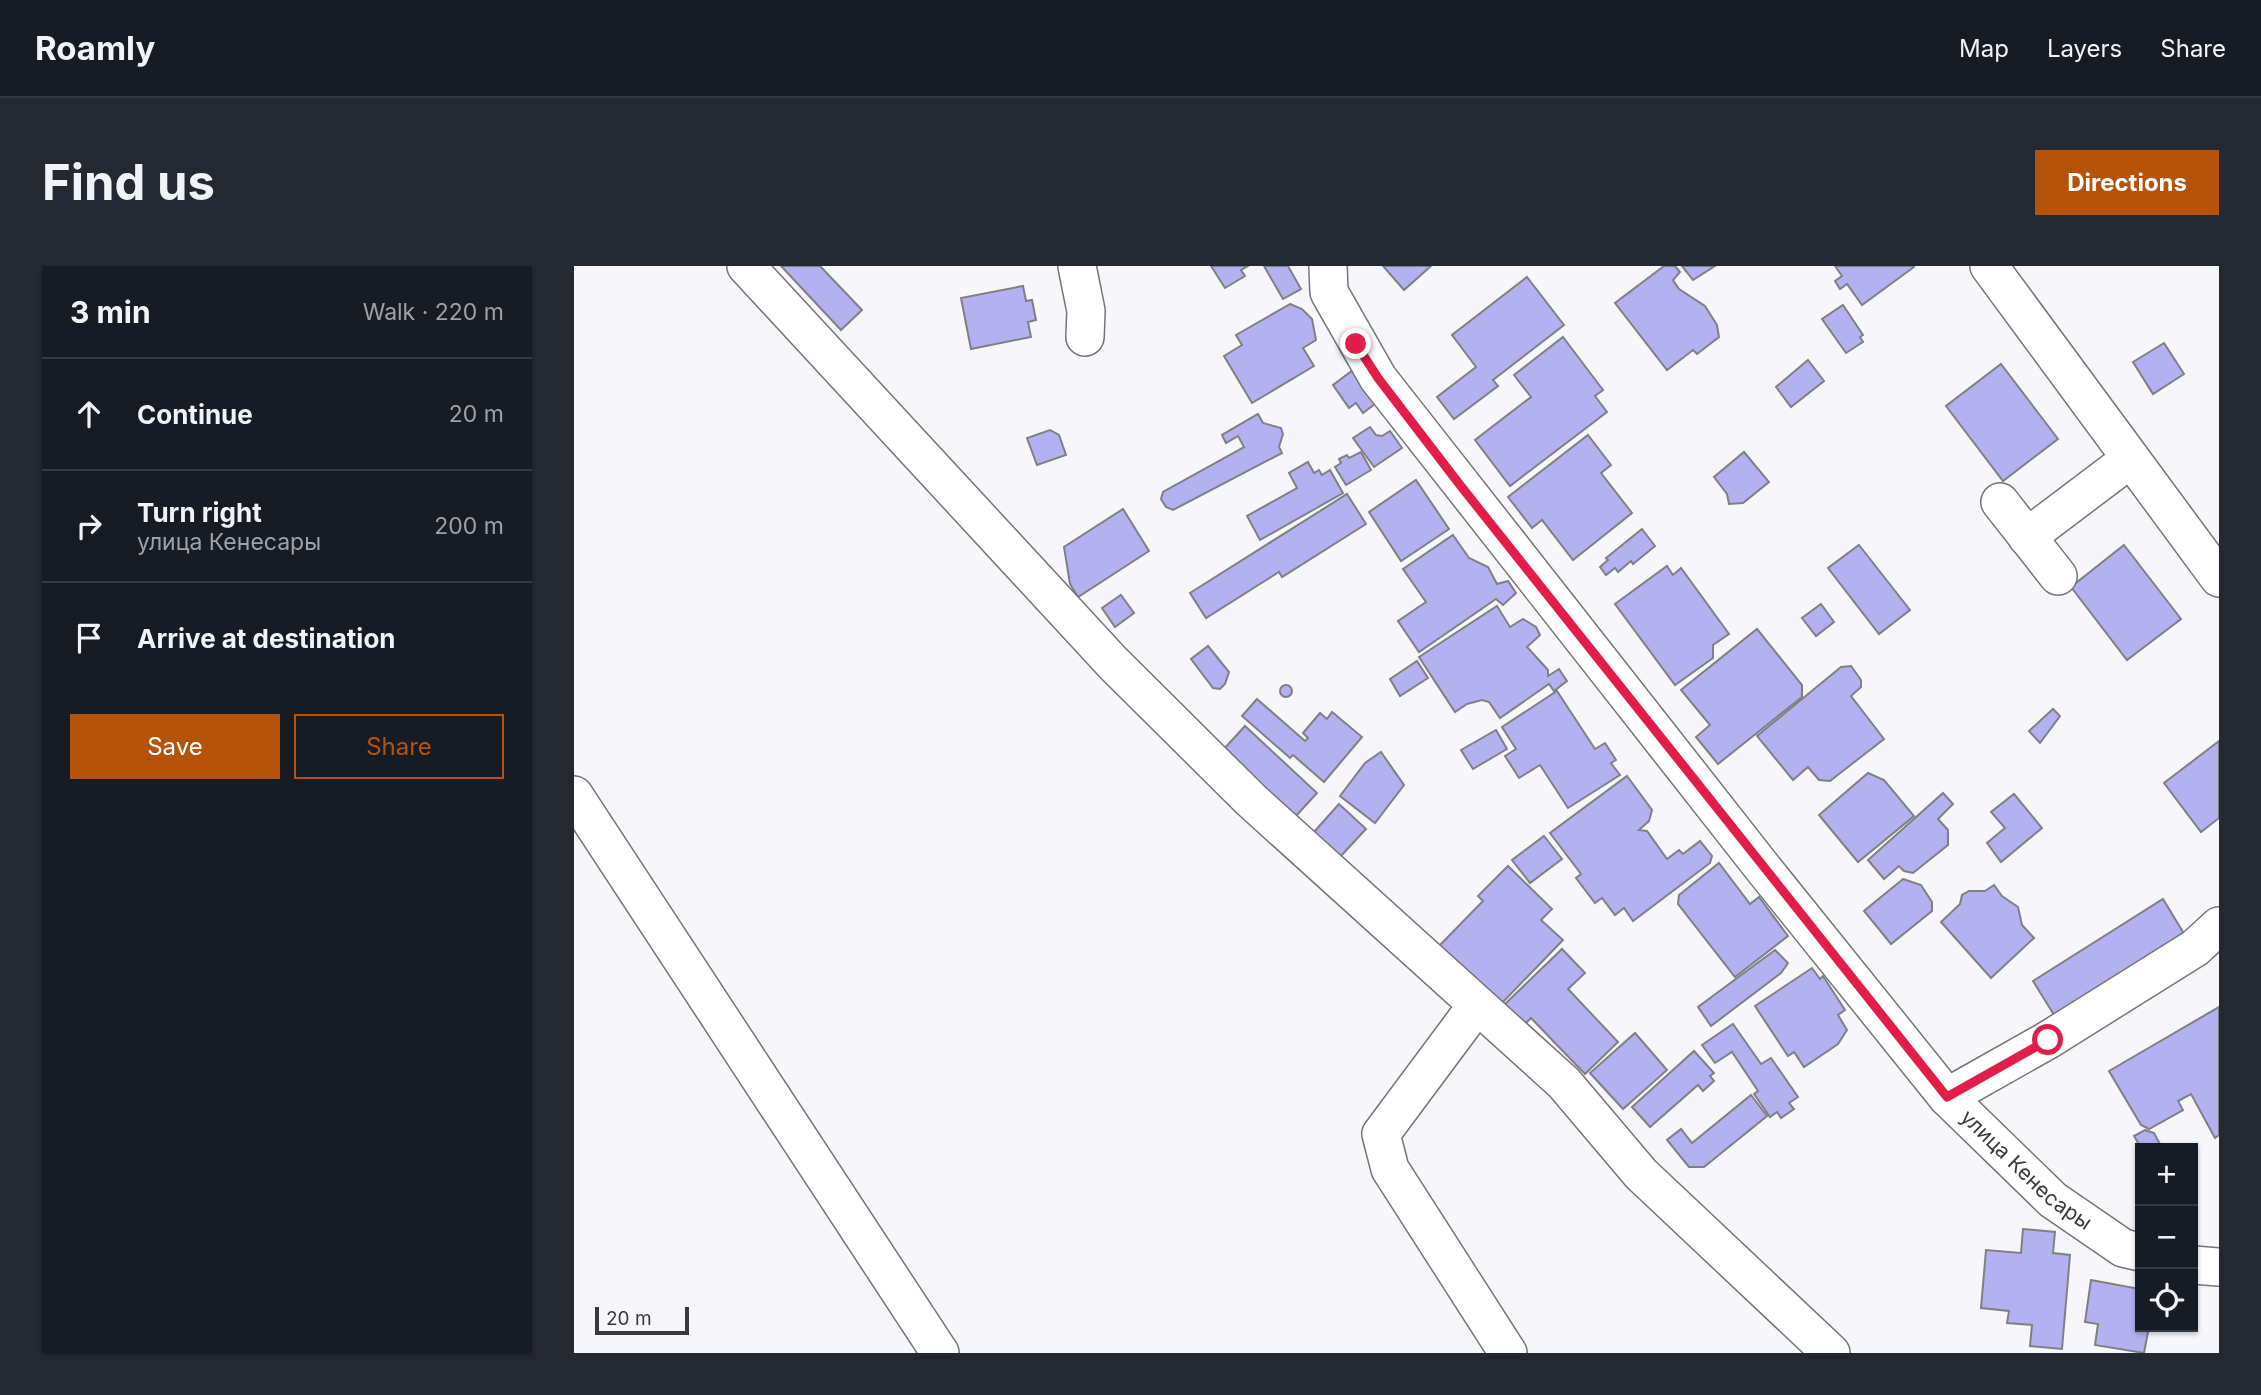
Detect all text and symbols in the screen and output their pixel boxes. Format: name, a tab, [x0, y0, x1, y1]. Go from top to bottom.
text: Roamly	[35, 28, 155, 68]
text: Map	[1959, 34, 2009, 63]
text: Layers	[2047, 34, 2122, 63]
text: Share	[2160, 34, 2226, 63]
button: Directions	[2035, 150, 2219, 215]
text: Find us	[42, 153, 215, 212]
text: 3 min	[70, 294, 151, 330]
text: Walk · 220 m	[363, 298, 504, 326]
route end	[1340, 328, 1371, 359]
icon: ahead	[70, 395, 108, 433]
text: Continue	[137, 399, 253, 430]
text: 20 m	[449, 400, 504, 428]
text: Turn right	[137, 497, 262, 528]
icon: right	[70, 507, 108, 545]
text: 200 m	[434, 512, 504, 540]
text: улица Кенесары	[137, 528, 321, 556]
icon: arrive	[70, 619, 108, 657]
text: Arrive at destination	[137, 623, 396, 654]
button: Save	[70, 714, 280, 779]
button: Share	[294, 714, 504, 779]
route start	[2032, 1024, 2063, 1055]
street label: улица Кенесары	[1956, 1104, 2097, 1235]
map controls	[2135, 1143, 2198, 1332]
button: +	[2135, 1143, 2198, 1206]
button: −	[2135, 1206, 2198, 1269]
button: locate	[2135, 1269, 2198, 1332]
scale bar	[595, 1304, 690, 1336]
text: 20 m	[606, 1307, 652, 1330]

